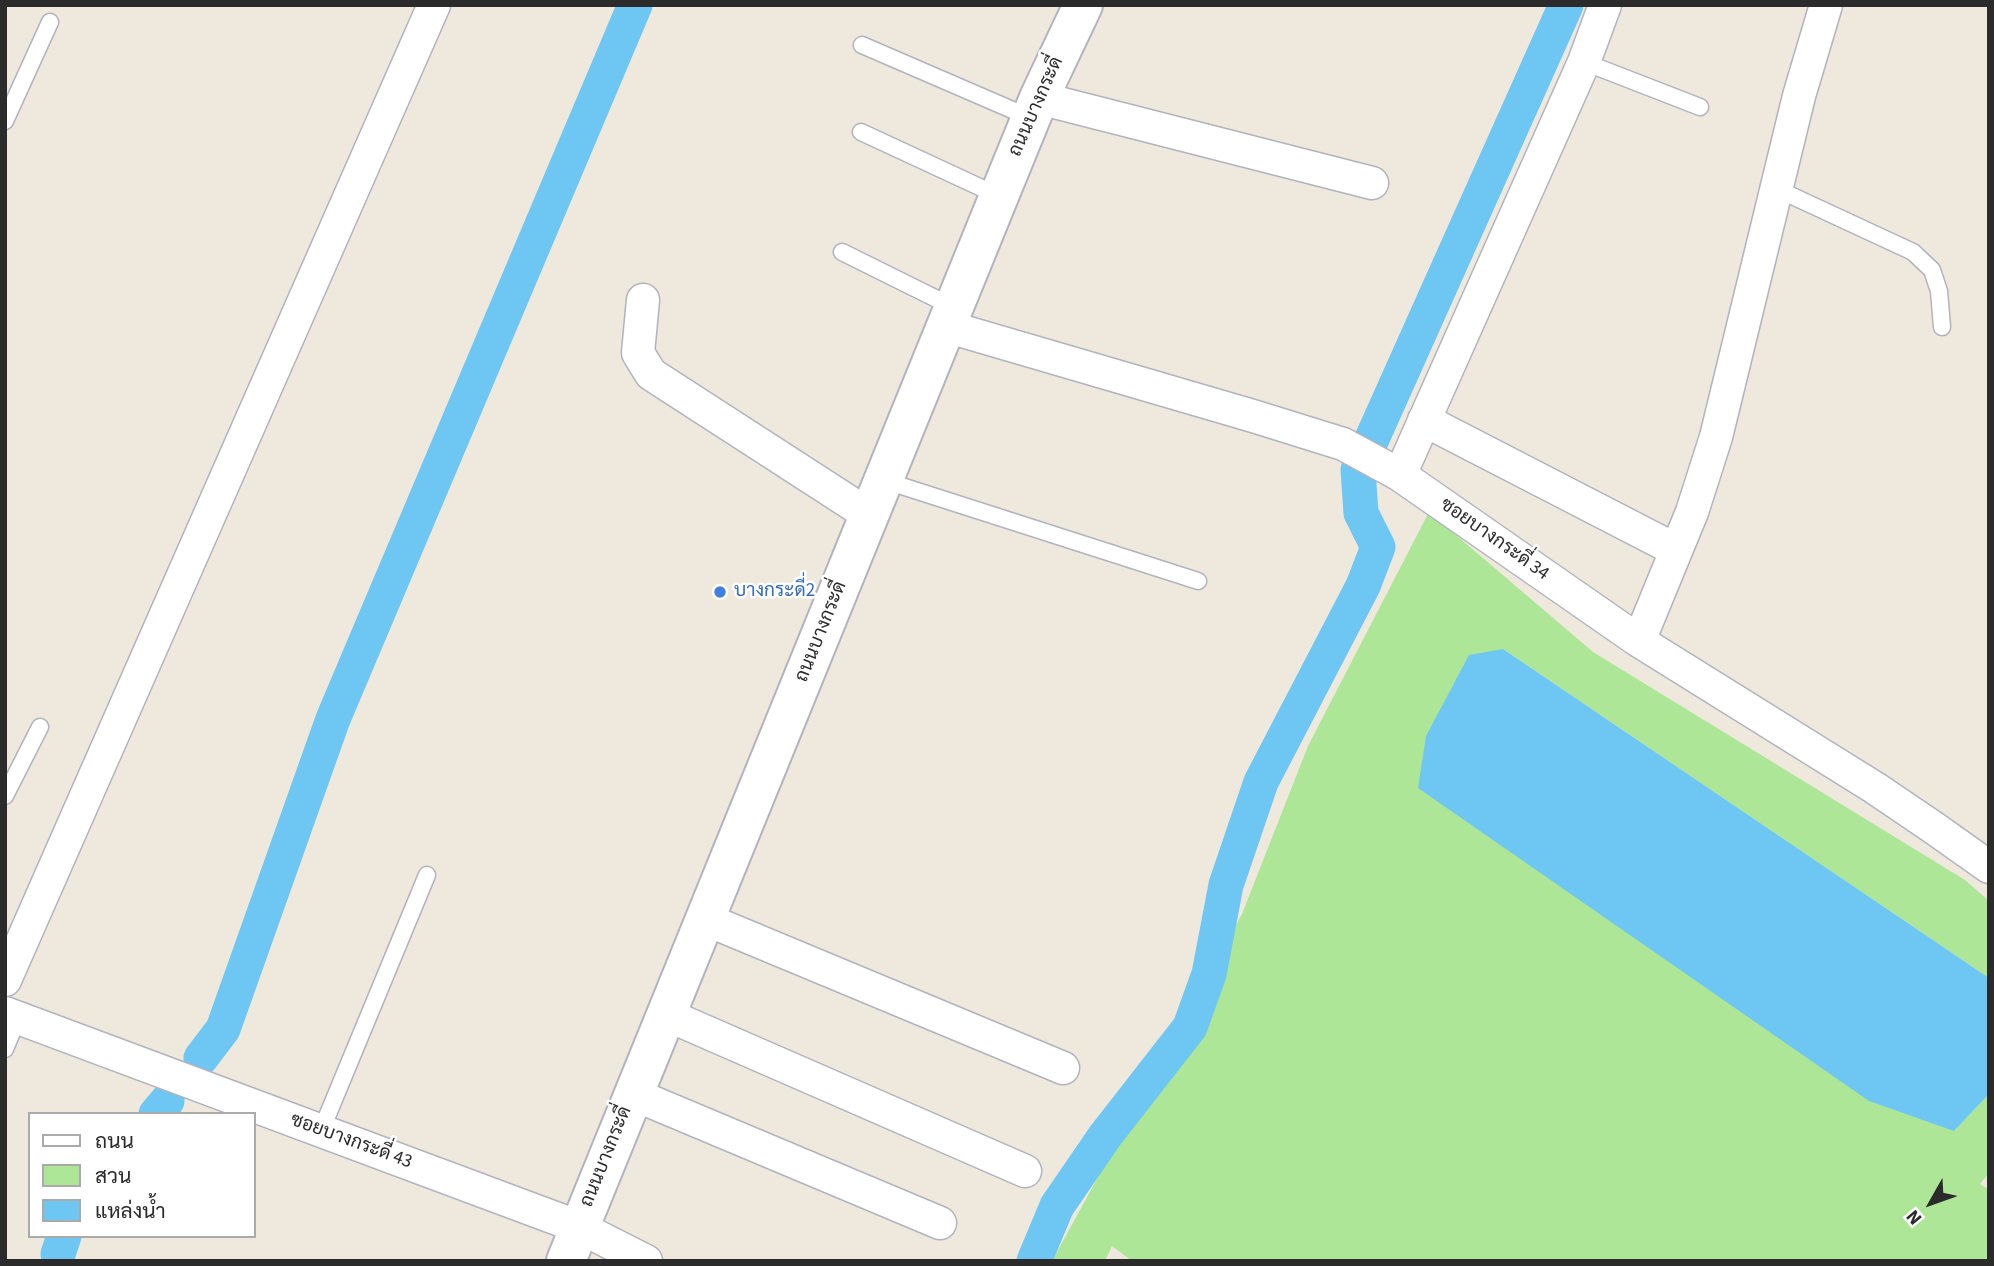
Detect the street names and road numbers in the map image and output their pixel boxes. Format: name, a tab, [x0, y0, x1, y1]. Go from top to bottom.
street label: ถนนบางกระดี่	[1005, 54, 1069, 160]
street label: ซอยบางกระดี่ 34	[1435, 494, 1553, 586]
street label: ถนนบางกระดี่	[791, 578, 853, 686]
street label: ถนนบางกระดี่	[576, 1103, 638, 1211]
street label: ซอยบางกระดี่ 43	[287, 1109, 415, 1175]

